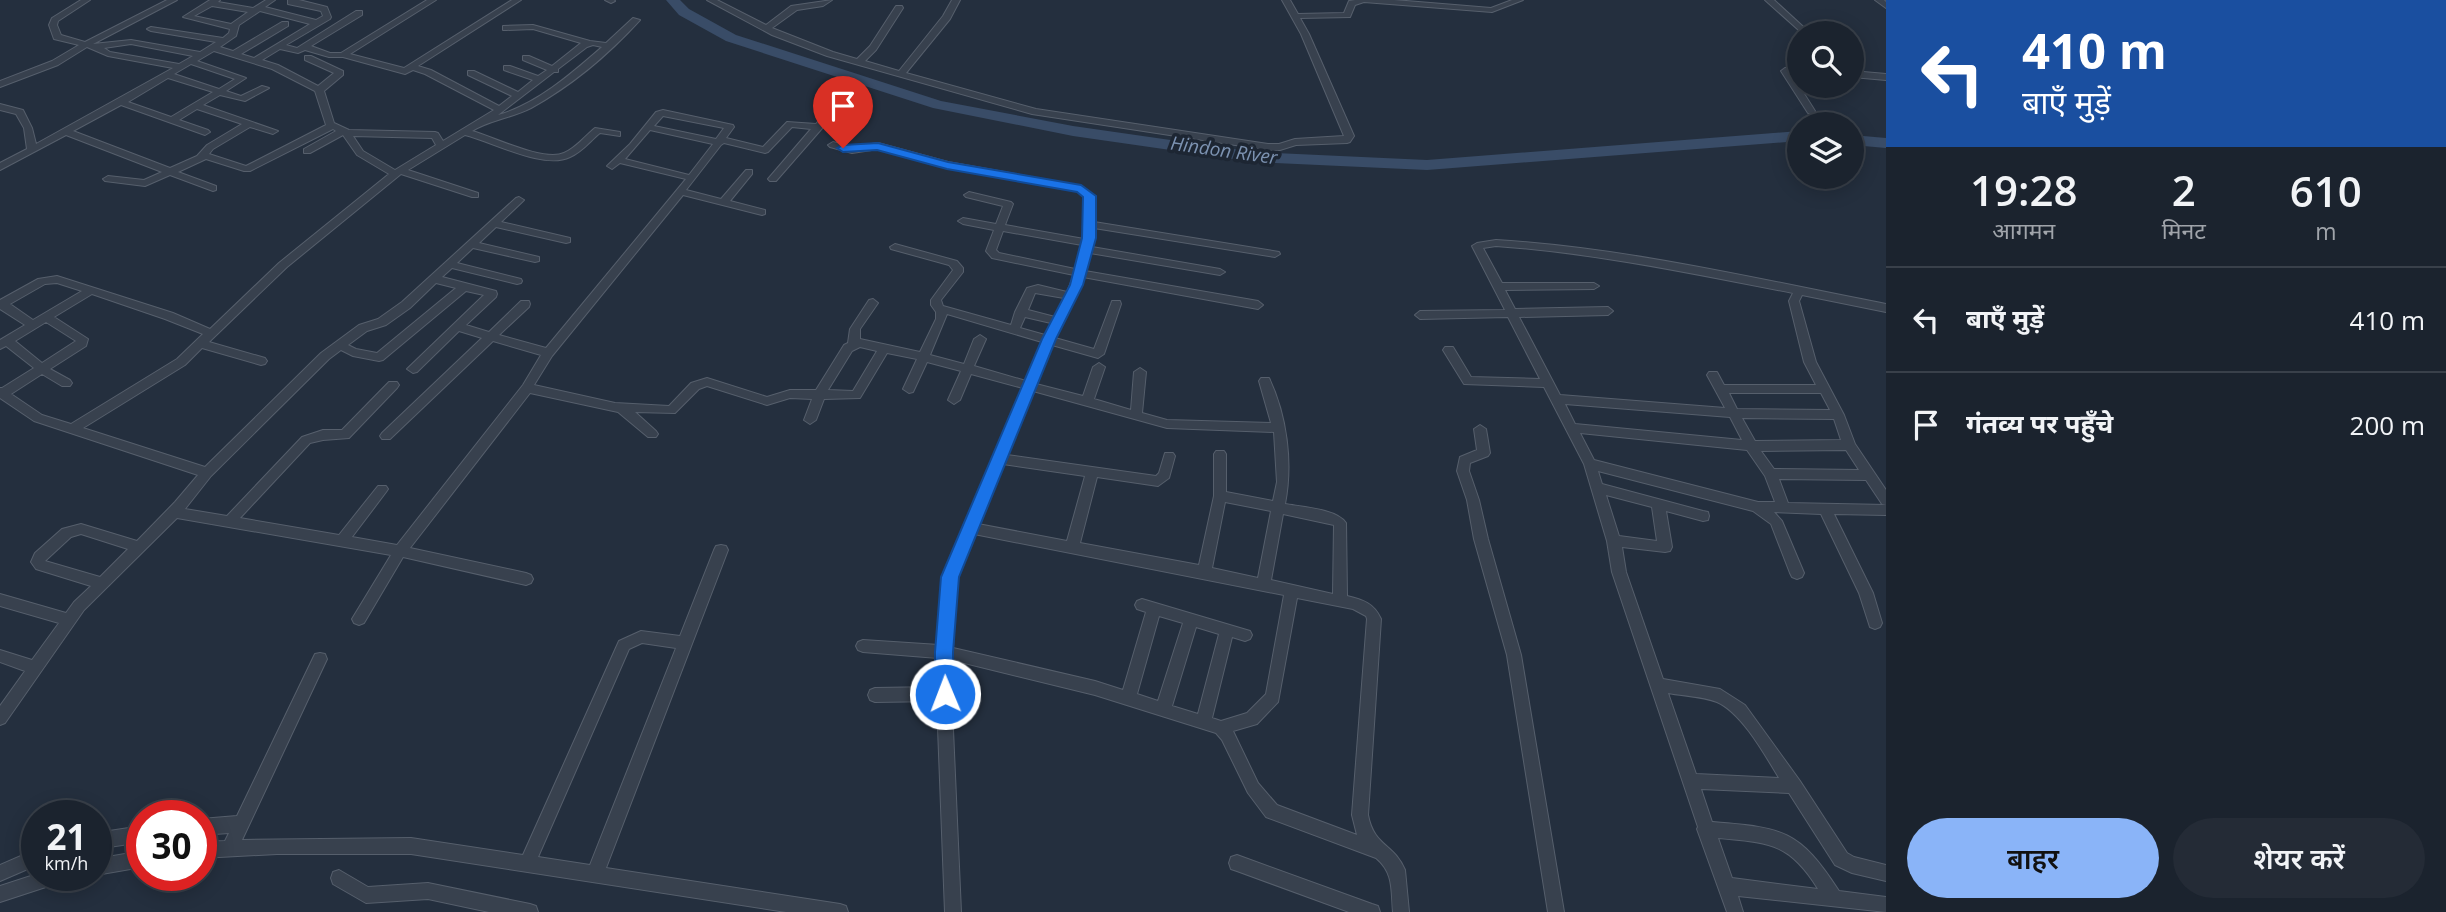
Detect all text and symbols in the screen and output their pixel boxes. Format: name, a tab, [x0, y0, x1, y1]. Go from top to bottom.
text: 410 m	[2022, 17, 2167, 83]
map controls	[1787, 21, 1864, 189]
button: search	[1787, 21, 1864, 98]
icon: left	[1907, 28, 1998, 119]
pin	[813, 76, 873, 148]
text: बाएँ मुड़ें	[2022, 80, 2111, 123]
icon: arrive	[824, 87, 862, 125]
button: layers	[1787, 112, 1864, 189]
water label: Hindon River	[1169, 130, 1281, 171]
text: 19:28	[1970, 161, 2078, 218]
text: 2	[2172, 161, 2196, 218]
text: 610	[2290, 162, 2362, 219]
text: आगमन	[1992, 214, 2055, 246]
text: मिनट	[2162, 214, 2206, 246]
text: m	[2315, 215, 2337, 247]
text: बाएँ मुड़ें	[1966, 300, 2044, 336]
icon: left	[1907, 301, 1945, 339]
text: 410 m	[2350, 302, 2425, 338]
text: गंतव्य पर पहुँचे	[1966, 405, 2113, 441]
icon: arrive	[1907, 406, 1945, 444]
text: 200 m	[2350, 407, 2425, 443]
position arrow	[908, 657, 982, 731]
speed limit sign: 30	[126, 800, 217, 891]
text: 21	[46, 813, 87, 860]
button: बाहर	[1907, 818, 2159, 898]
button: शेयर करें	[2173, 818, 2425, 898]
text: km/h	[45, 851, 88, 875]

